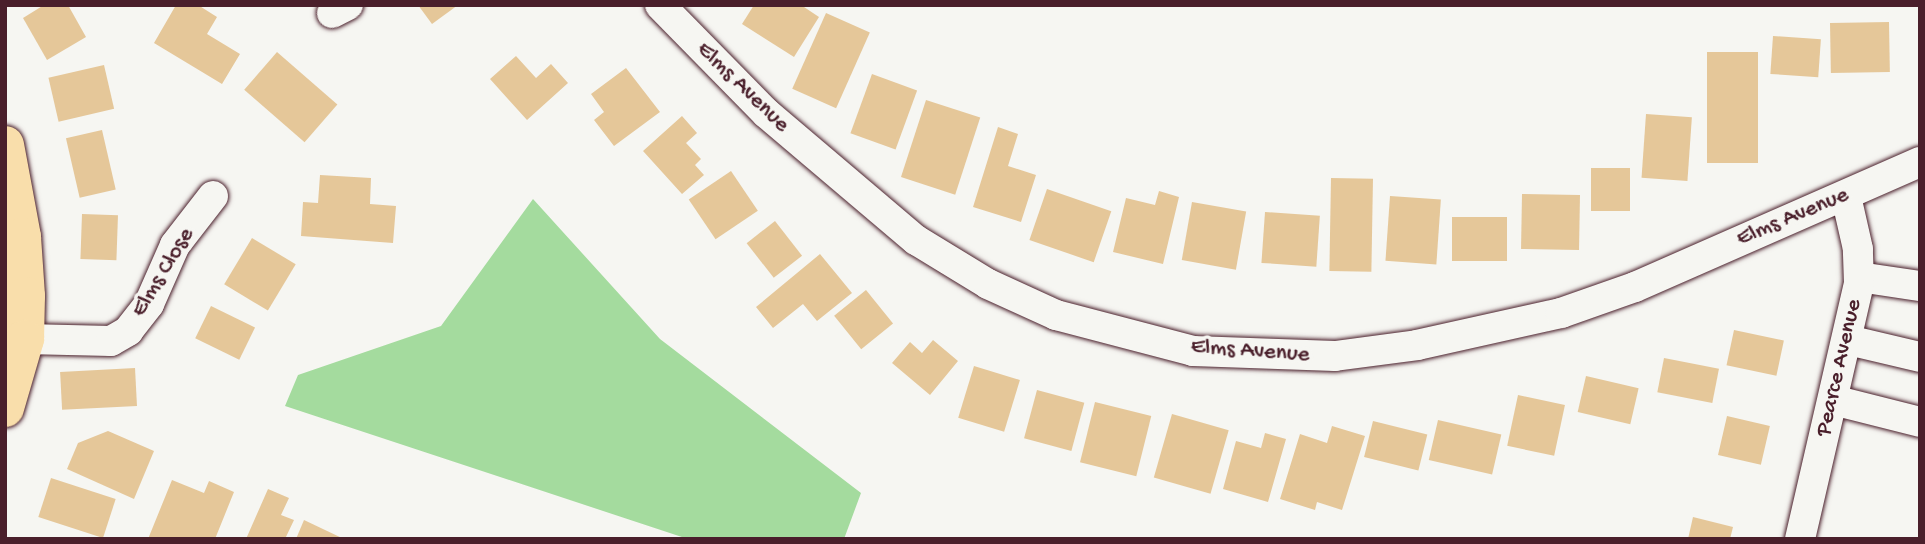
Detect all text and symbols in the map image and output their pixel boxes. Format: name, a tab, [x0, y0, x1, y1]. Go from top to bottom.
street label: Elms Avenue	[690, 37, 794, 139]
street label: Elms Avenue	[1733, 182, 1853, 254]
street label: Elms Close	[127, 223, 201, 323]
street label: Pearce Avenue	[1811, 297, 1869, 439]
street label: Elms Avenue	[1190, 334, 1310, 370]

